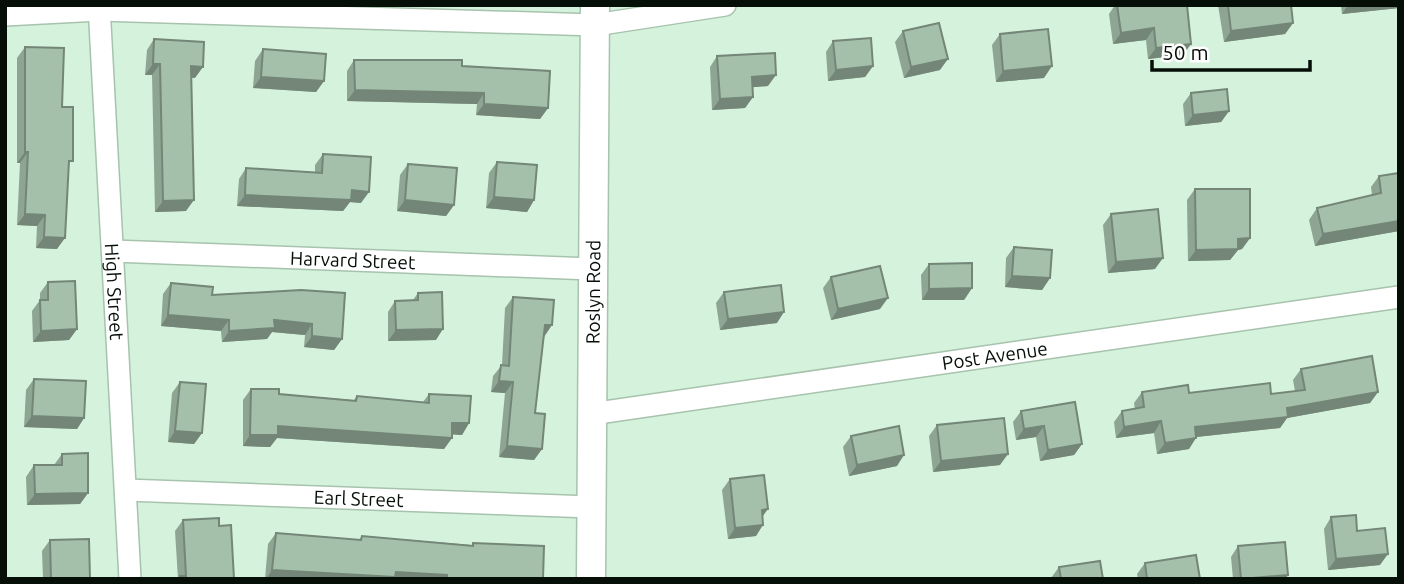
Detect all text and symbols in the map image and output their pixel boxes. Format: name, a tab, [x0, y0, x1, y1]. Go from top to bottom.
scale bar	[1152, 28, 1310, 72]
text: 50 m	[1162, 40, 1209, 64]
street label: Roslyn Road	[582, 240, 604, 344]
street label: High Street	[101, 242, 128, 341]
street label: Harvard Street	[290, 247, 416, 273]
street label: Post Avenue	[941, 337, 1049, 374]
street label: Earl Street	[313, 486, 405, 511]

